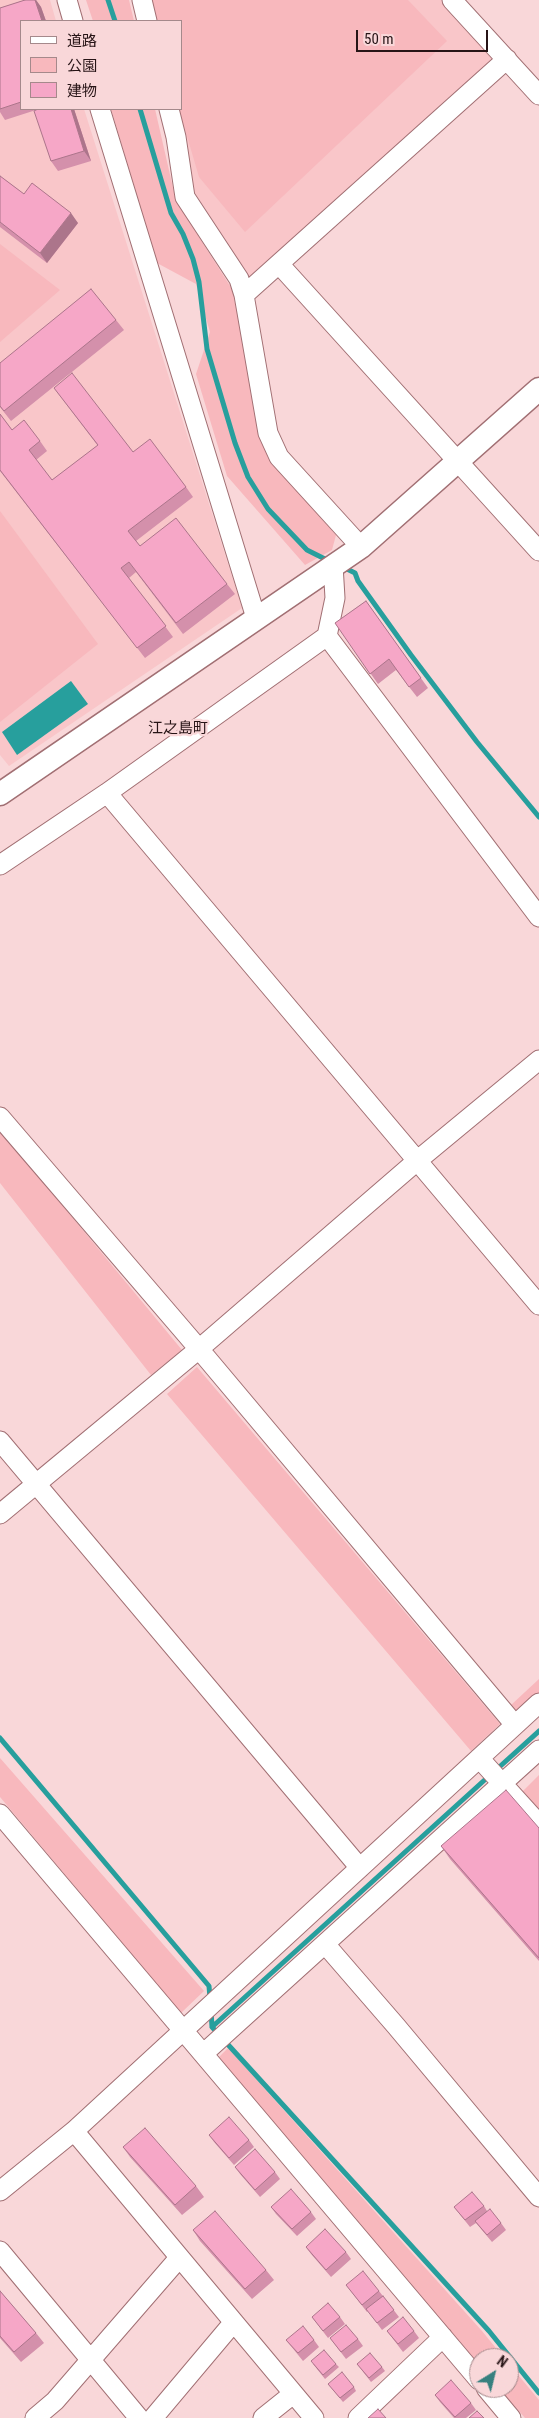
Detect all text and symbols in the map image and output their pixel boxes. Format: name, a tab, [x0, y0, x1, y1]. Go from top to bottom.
legend	[20, 20, 182, 110]
scale bar	[359, 20, 492, 52]
text: 50 m	[364, 30, 394, 48]
text: 道路	[67, 32, 97, 50]
text: 公園	[67, 57, 97, 75]
text: 建物	[67, 82, 97, 100]
district label: 江之島町	[148, 720, 208, 738]
north arrow	[469, 2348, 519, 2398]
text: N	[494, 2353, 510, 2371]

